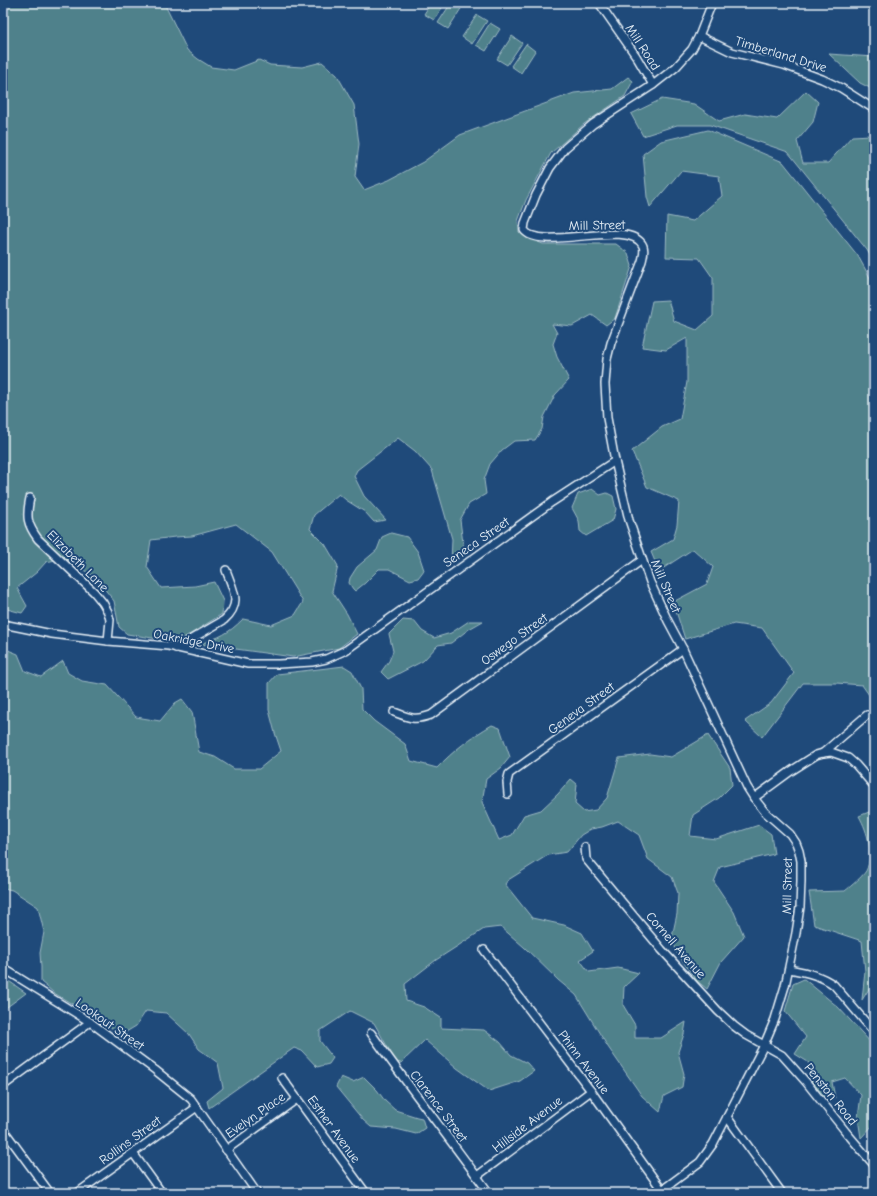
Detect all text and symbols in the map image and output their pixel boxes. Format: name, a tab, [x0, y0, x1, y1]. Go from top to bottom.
street label: Mill Road	[623, 21, 663, 73]
street label: Timberland Drive	[733, 33, 829, 75]
street label: Mill Street	[569, 217, 627, 233]
street label: Seneca Street	[440, 513, 513, 570]
street label: Elizabeth Lane	[44, 527, 112, 595]
street label: Mill Street	[648, 557, 684, 616]
street label: Oswego Street	[478, 609, 551, 668]
street label: Oakridge Drive	[152, 626, 236, 656]
street label: Geneva Street	[545, 678, 618, 737]
street label: Mill Street	[779, 856, 795, 914]
street label: Cornell Avenue	[643, 909, 709, 982]
street label: Lookout Street	[73, 995, 148, 1054]
street label: Phinn Avenue	[555, 1027, 613, 1097]
street label: Penston Road	[801, 1060, 861, 1128]
street label: Clarence Street	[407, 1067, 472, 1146]
street label: Evelyn Place	[222, 1089, 288, 1141]
street label: Esther Avenue	[305, 1092, 364, 1166]
street label: Hillside Avenue	[489, 1093, 565, 1155]
street label: Rollins Street	[96, 1112, 165, 1167]

